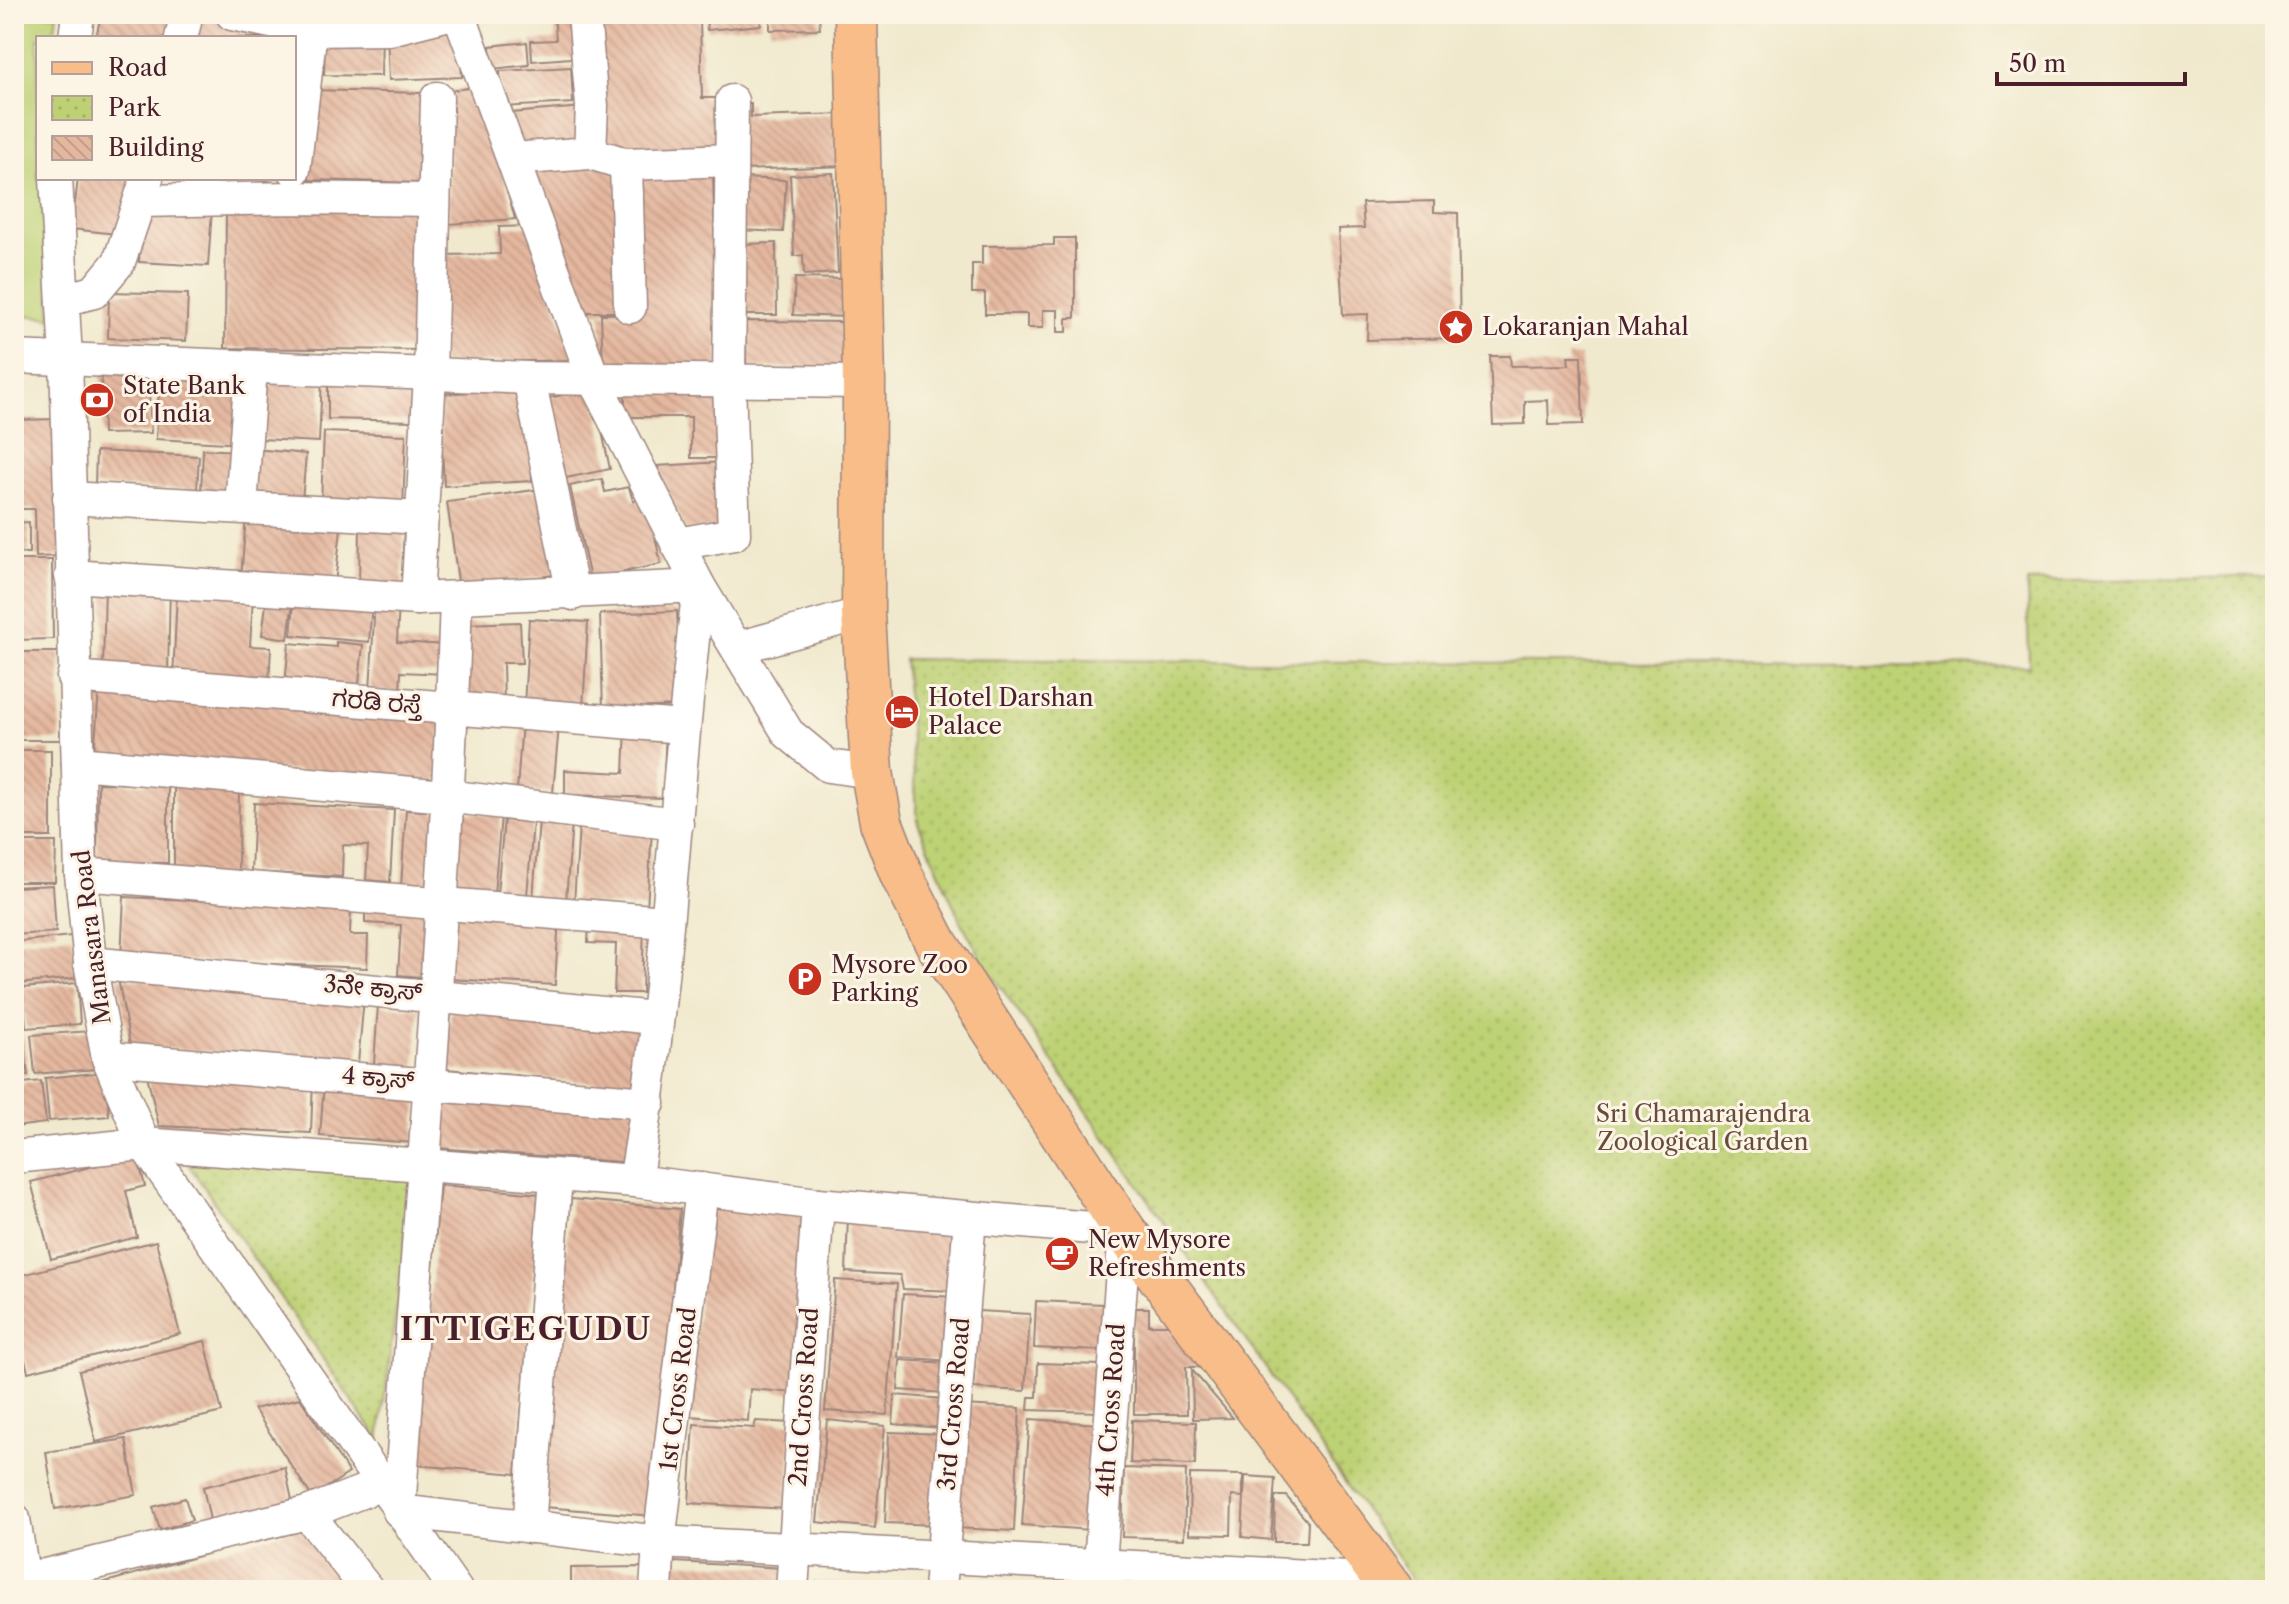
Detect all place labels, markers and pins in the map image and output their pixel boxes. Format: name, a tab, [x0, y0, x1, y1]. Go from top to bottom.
place icon: Lokaranjan Mahal	[1437, 308, 1475, 346]
place label: Lokaranjan Mahal	[1482, 312, 1689, 341]
place label: State Bank of India	[123, 371, 246, 428]
bank icon: State Bank of India	[78, 381, 116, 419]
place label: Hotel Darshan Palace	[928, 683, 1094, 740]
hotel icon: Hotel Darshan Palace	[883, 693, 921, 731]
place label: Mysore Zoo Parking	[831, 950, 968, 1007]
parking icon: Mysore Zoo Parking	[786, 960, 824, 998]
place label: New Mysore Refreshments	[1088, 1225, 1246, 1282]
cafe icon: New Mysore Refreshments	[1043, 1235, 1081, 1273]

